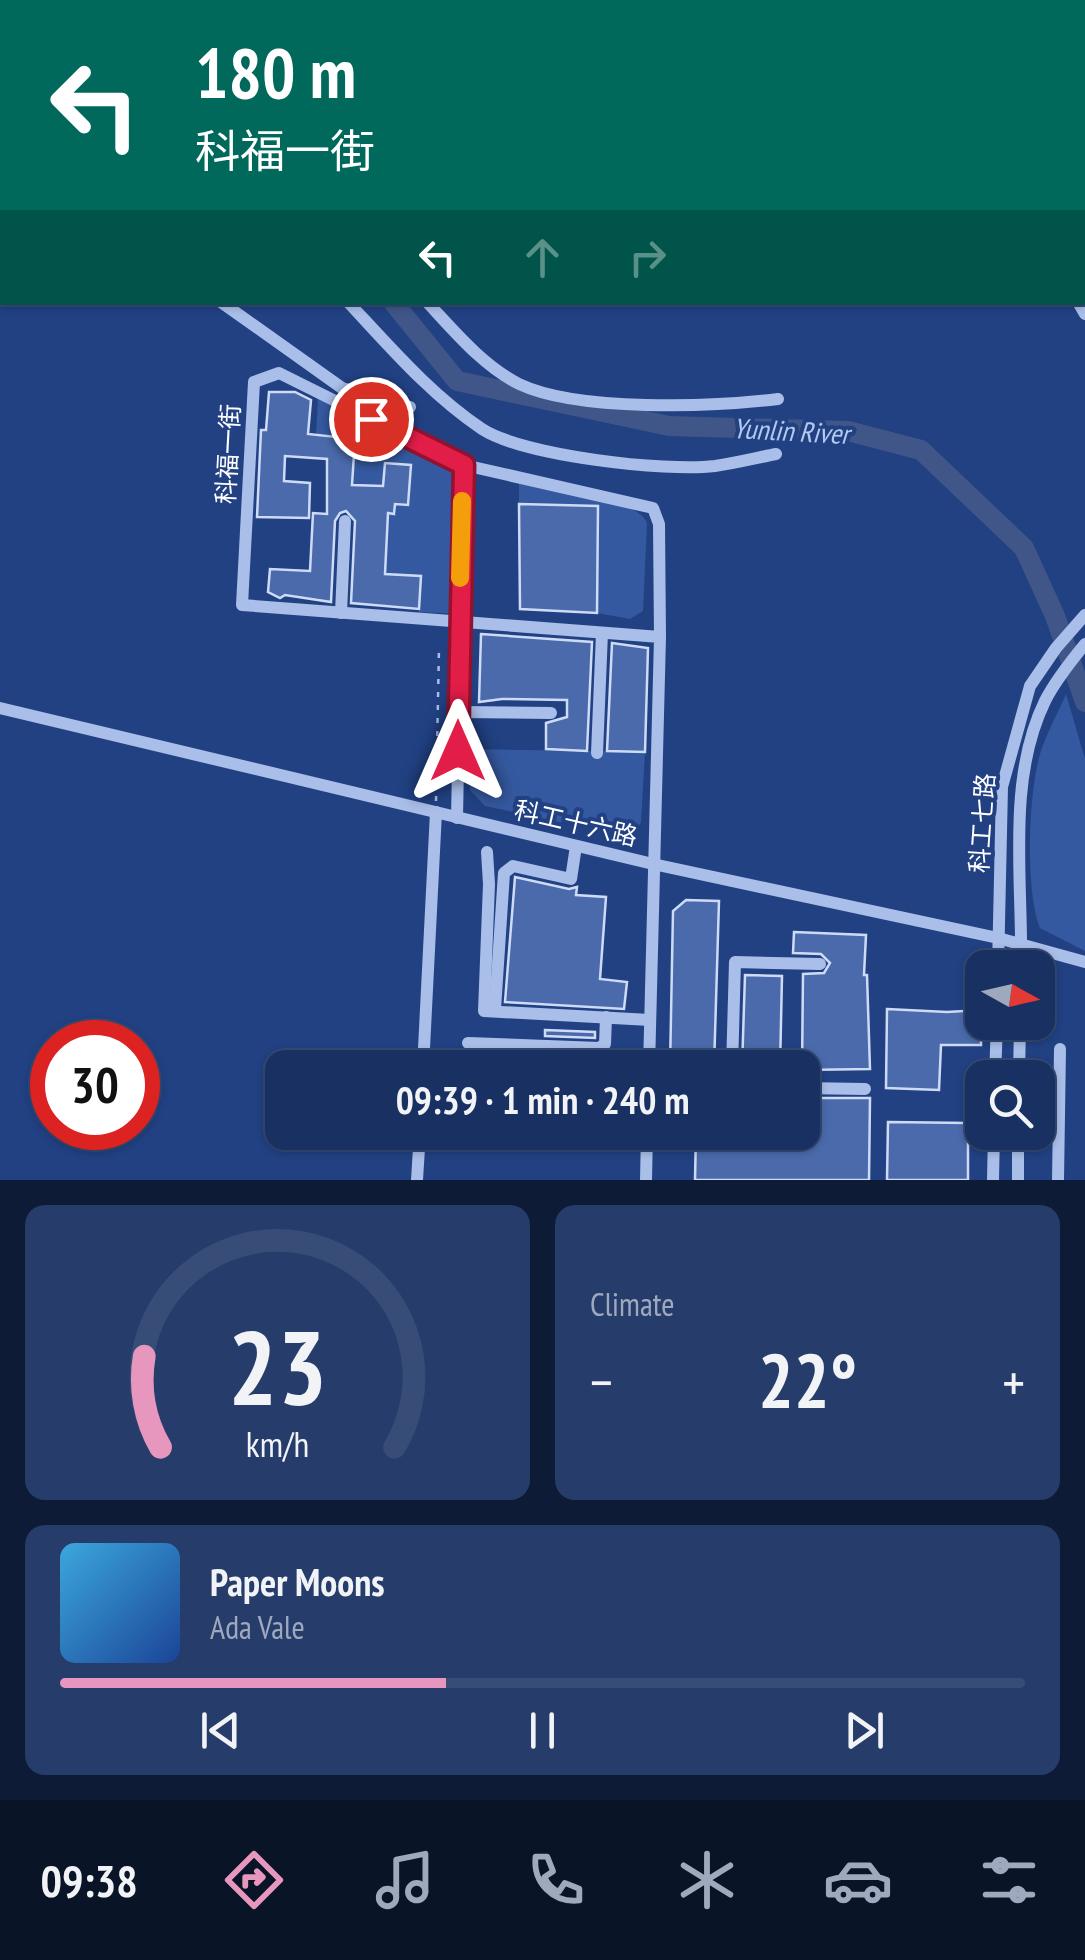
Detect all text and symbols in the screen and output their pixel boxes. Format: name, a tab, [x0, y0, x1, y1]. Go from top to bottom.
text: 180 m	[195, 27, 356, 117]
icon: left	[30, 40, 160, 170]
text: 科福一街	[195, 121, 375, 179]
icon: left	[410, 230, 465, 285]
icon: ahead	[515, 230, 570, 285]
icon: right	[620, 230, 675, 285]
pin	[329, 377, 414, 462]
icon: arrive	[344, 392, 399, 447]
street label: 科福一街	[209, 403, 247, 505]
water label: Yunlin River	[732, 409, 854, 452]
position arrow	[406, 699, 510, 803]
street label: 科工七路	[963, 772, 1001, 874]
street label: 科工十六路	[511, 793, 641, 853]
north arrow	[965, 950, 1055, 1040]
map controls	[965, 950, 1055, 1150]
speed limit sign: 30	[30, 1020, 160, 1150]
button: search	[965, 1060, 1055, 1150]
text: 09:39 · 1 min · 240 m	[396, 1075, 689, 1124]
text: Climate	[590, 1283, 674, 1325]
text: 23	[228, 1299, 327, 1434]
text: 22°	[758, 1332, 857, 1429]
text: −	[590, 1346, 613, 1417]
text: +	[1002, 1346, 1025, 1417]
text: km/h	[246, 1421, 309, 1467]
text: Paper Moons	[210, 1557, 385, 1606]
text: Ada Vale	[210, 1606, 305, 1648]
icon: previous	[193, 1703, 248, 1758]
icon: pause	[515, 1703, 570, 1758]
icon: next	[837, 1703, 892, 1758]
icon: directions	[219, 1845, 289, 1915]
icon: music	[370, 1845, 440, 1915]
icon: phone	[521, 1845, 591, 1915]
icon: climate	[672, 1845, 742, 1915]
icon: car	[823, 1845, 893, 1915]
icon: filters	[974, 1845, 1044, 1915]
text: 09:38	[41, 1851, 138, 1909]

